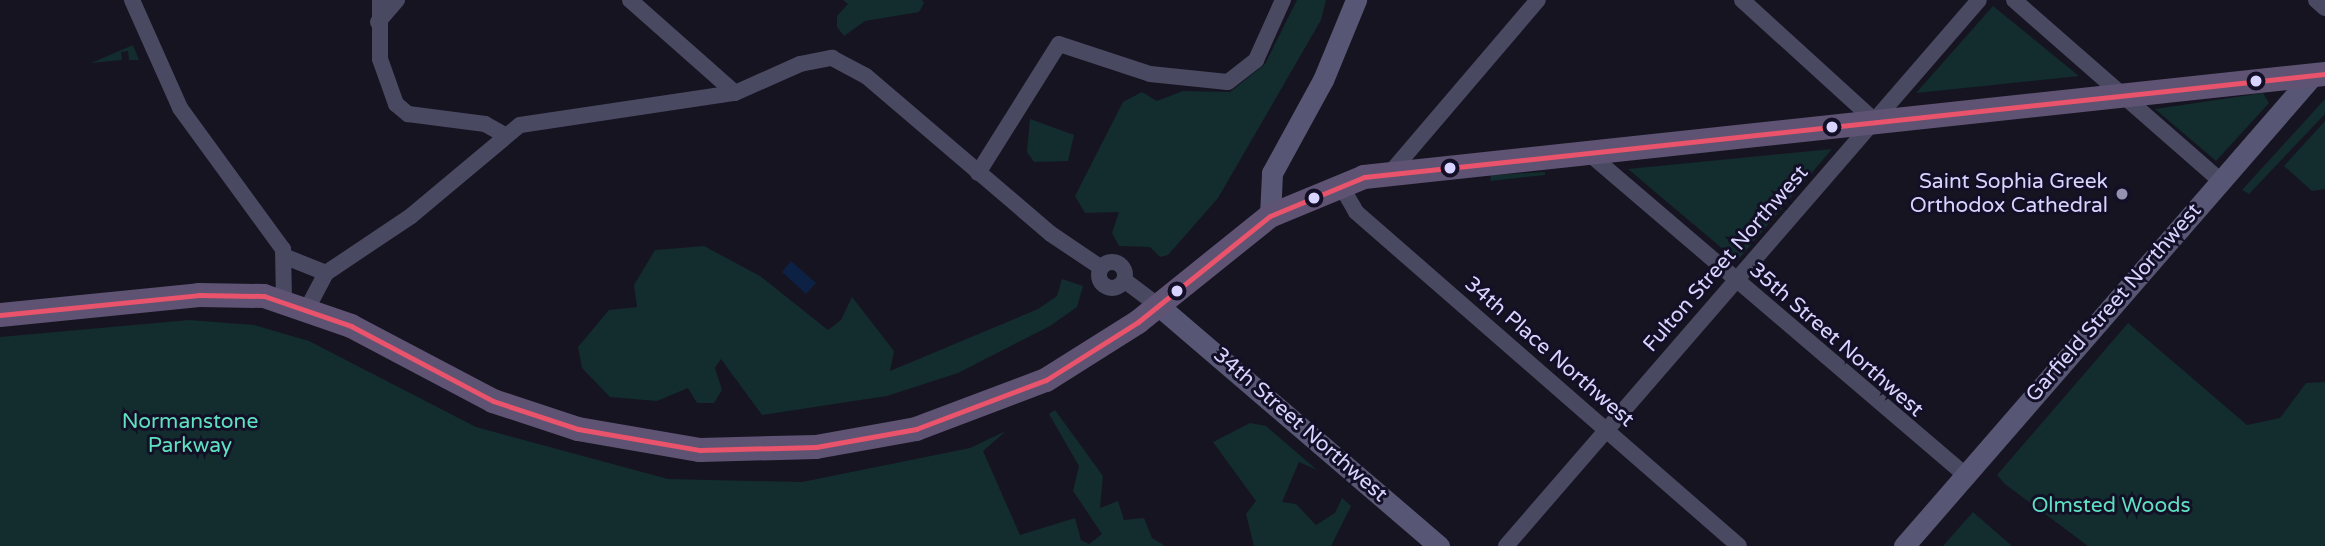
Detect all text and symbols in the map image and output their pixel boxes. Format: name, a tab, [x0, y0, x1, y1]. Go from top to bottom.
unlabelled marker	[2249, 74, 2263, 88]
unlabelled marker	[1825, 120, 1839, 134]
unlabelled marker	[1443, 161, 1457, 175]
street label: Fulton Street Northwest	[1638, 161, 1814, 357]
place label: Saint Sophia Greek Orthodox Cathedral	[1910, 169, 2108, 219]
marker: Saint Sophia Greek Orthodox Cathedral	[2114, 186, 2130, 202]
unlabelled marker	[1307, 191, 1321, 205]
street label: Garfield Street Northwest	[2021, 199, 2207, 407]
street label: 35th Street Northwest	[1744, 257, 1928, 423]
street label: 34th Place Northwest	[1459, 271, 1639, 433]
unlabelled marker	[1170, 284, 1184, 298]
street label: 34th Street Northwest	[1208, 342, 1392, 508]
park label: Normanstone Parkway	[122, 409, 258, 459]
park label: Olmsted Woods	[2032, 493, 2190, 519]

